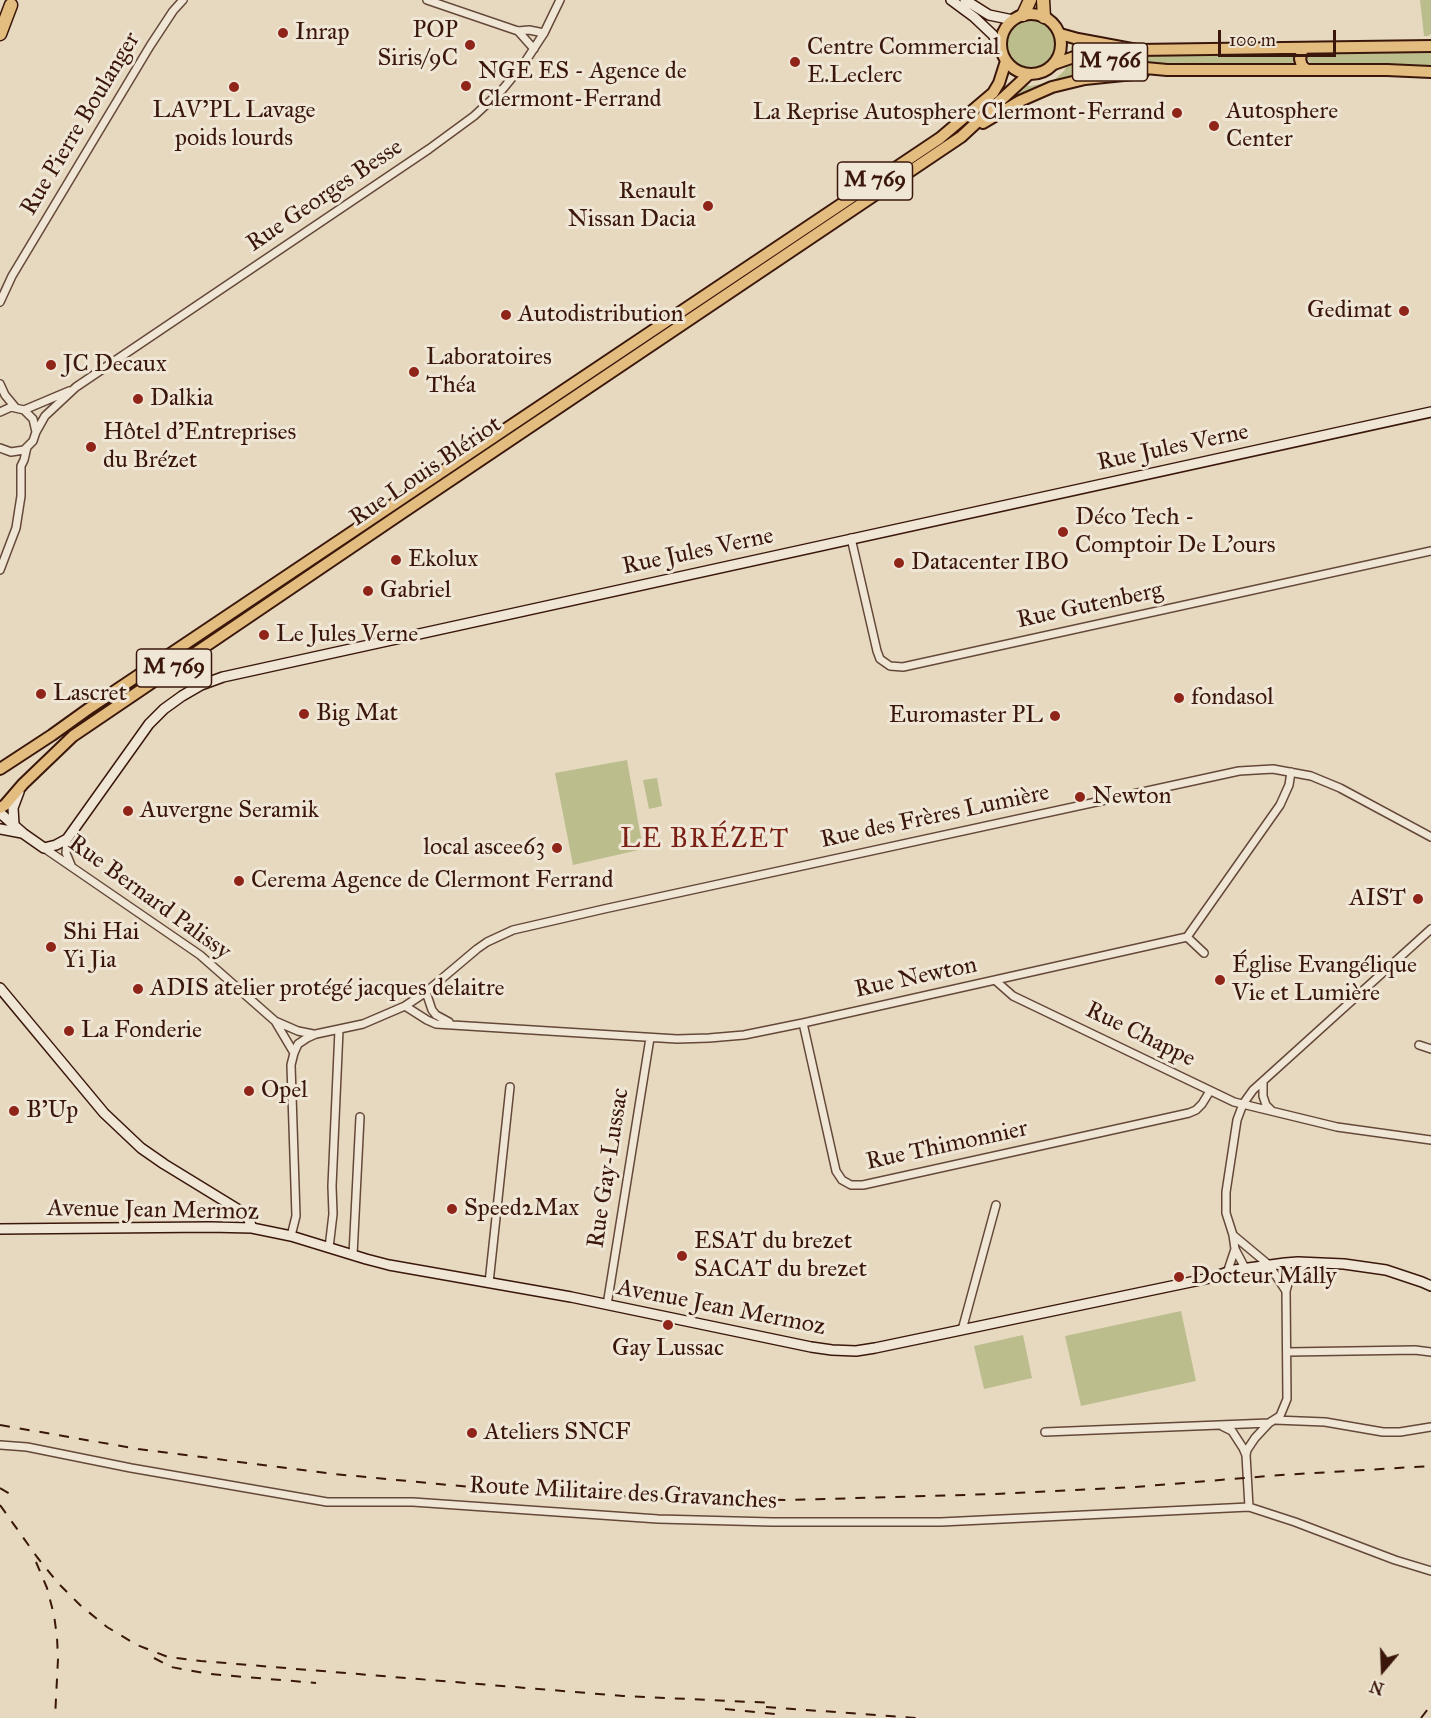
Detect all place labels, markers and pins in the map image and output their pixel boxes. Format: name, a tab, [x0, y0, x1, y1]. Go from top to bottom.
place label: POP Siris/9C	[378, 17, 458, 73]
place label: Inrap	[295, 19, 349, 47]
marker: Inrap	[276, 26, 290, 40]
place label: Centre Commercial E.Leclerc	[807, 34, 1000, 90]
marker: POP Siris/9C	[463, 38, 477, 52]
marker: Centre Commercial E.Leclerc	[788, 55, 802, 69]
place label: NGE ES - Agence de Clermont-Ferrand	[478, 58, 687, 114]
marker: NGE ES - Agence de Clermont-Ferrand	[459, 79, 473, 93]
marker: LAV'PL Lavage poids lourds	[227, 80, 241, 94]
place label: LAV'PL Lavage poids lourds	[152, 97, 316, 153]
place label: Autosphere Center	[1226, 98, 1338, 154]
place label: La Reprise Autosphere Clermont-Ferrand	[753, 99, 1165, 127]
marker: La Reprise Autosphere Clermont-Ferrand	[1170, 106, 1184, 120]
marker: Autosphere Center	[1207, 119, 1221, 133]
place label: Renault Nissan Dacia	[567, 178, 696, 234]
marker: Renault Nissan Dacia	[701, 199, 715, 213]
place label: Gedimat	[1307, 297, 1392, 325]
place label: Autodistribution	[518, 301, 683, 329]
marker: Gedimat	[1397, 304, 1411, 318]
marker: Autodistribution	[499, 308, 513, 322]
place label: Laboratoires Théa	[426, 344, 552, 400]
place label: JC Decaux	[63, 351, 167, 379]
marker: JC Decaux	[44, 358, 58, 372]
marker: Laboratoires Théa	[407, 365, 421, 379]
place label: Dalkia	[150, 385, 213, 413]
marker: Dalkia	[131, 392, 145, 406]
place label: Hôtel d'Entreprises du Brézet	[103, 419, 296, 475]
marker: Hôtel d'Entreprises du Brézet	[84, 440, 98, 454]
place label: Déco Tech - Comptoir De L'ours	[1075, 504, 1276, 560]
marker: Déco Tech - Comptoir De L'ours	[1056, 525, 1070, 539]
place label: Ekolux	[408, 546, 478, 574]
place label: Datacenter IBO	[911, 549, 1069, 577]
marker: Ekolux	[389, 553, 403, 567]
marker: Datacenter IBO	[892, 556, 906, 570]
place label: Gabriel	[380, 577, 451, 605]
marker: Gabriel	[361, 584, 375, 598]
place label: Le Jules Verne	[276, 621, 418, 649]
marker: Le Jules Verne	[257, 628, 271, 642]
place label: Lascret	[53, 680, 127, 708]
place label: fondasol	[1191, 684, 1274, 712]
marker: Lascret	[34, 687, 48, 701]
marker: fondasol	[1172, 691, 1186, 705]
place label: Big Mat	[316, 700, 398, 728]
place label: Euromaster PL	[889, 702, 1043, 730]
marker: Big Mat	[297, 707, 311, 721]
marker: Euromaster PL	[1048, 709, 1062, 723]
place label: Newton	[1092, 783, 1171, 811]
marker: Newton	[1073, 790, 1087, 804]
place label: Auvergne Seramik	[140, 797, 319, 825]
marker: Auvergne Seramik	[121, 804, 135, 818]
place label: local ascee63	[424, 834, 545, 862]
marker: local ascee63	[550, 841, 564, 855]
place label: Cerema Agence de Clermont Ferrand	[251, 867, 613, 895]
marker: Cerema Agence de Clermont Ferrand	[232, 874, 246, 888]
place label: AIST	[1349, 885, 1406, 913]
marker: AIST	[1411, 892, 1425, 906]
place label: Shi Hai Yi Jia	[63, 919, 139, 975]
marker: Shi Hai Yi Jia	[44, 940, 58, 954]
place label: Église Evangélique Vie et Lumière	[1232, 952, 1417, 1008]
marker: Église Evangélique Vie et Lumière	[1213, 973, 1227, 987]
place label: ADIS atelier protégé jacques delaitre	[150, 975, 505, 1003]
marker: ADIS atelier protégé jacques delaitre	[131, 982, 145, 996]
place label: La Fonderie	[81, 1017, 202, 1045]
marker: La Fonderie	[62, 1024, 76, 1038]
place label: Opel	[261, 1077, 308, 1105]
marker: Opel	[242, 1084, 256, 1098]
place label: B'Up	[26, 1097, 78, 1125]
marker: B'Up	[7, 1104, 21, 1118]
place label: Speed2Max	[464, 1195, 579, 1223]
marker: Speed2Max	[445, 1202, 459, 1216]
place label: ESAT du brezet SACAT du brezet	[694, 1228, 867, 1284]
marker: ESAT du brezet SACAT du brezet	[675, 1249, 689, 1263]
place label: Docteur Mally	[1191, 1263, 1337, 1291]
marker: Docteur Mally	[1172, 1270, 1186, 1284]
marker: Gay Lussac	[661, 1318, 675, 1332]
place label: Gay Lussac	[612, 1335, 724, 1363]
place label: Ateliers SNCF	[484, 1419, 630, 1447]
marker: Ateliers SNCF	[465, 1426, 479, 1440]

